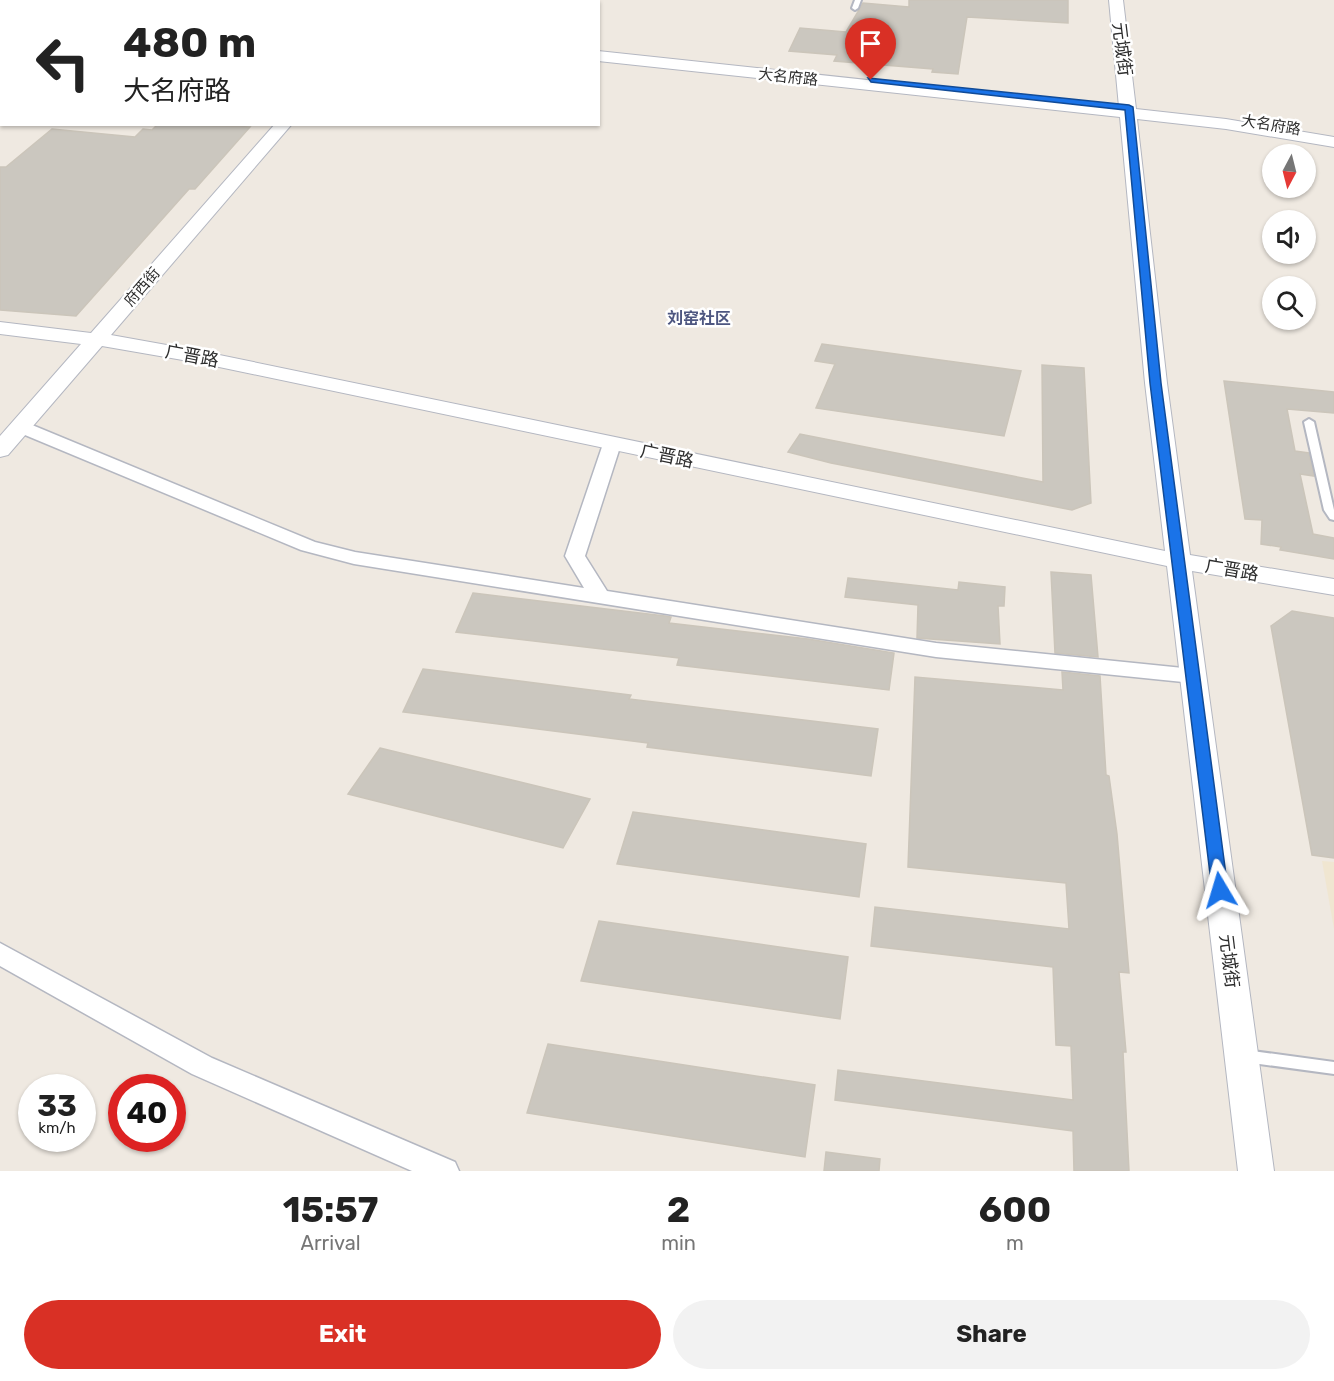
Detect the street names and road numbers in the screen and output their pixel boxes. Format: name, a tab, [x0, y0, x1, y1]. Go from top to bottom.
street label: 元城街	[1108, 21, 1136, 77]
street label: 大名府路	[757, 65, 819, 89]
street label: 大名府路	[1240, 111, 1302, 139]
street label: 府西街	[120, 264, 164, 310]
street label: 广晋路	[163, 340, 221, 372]
street label: 广晋路	[638, 440, 696, 472]
street label: 广晋路	[1204, 554, 1260, 586]
street label: 元城街	[1215, 933, 1243, 989]

